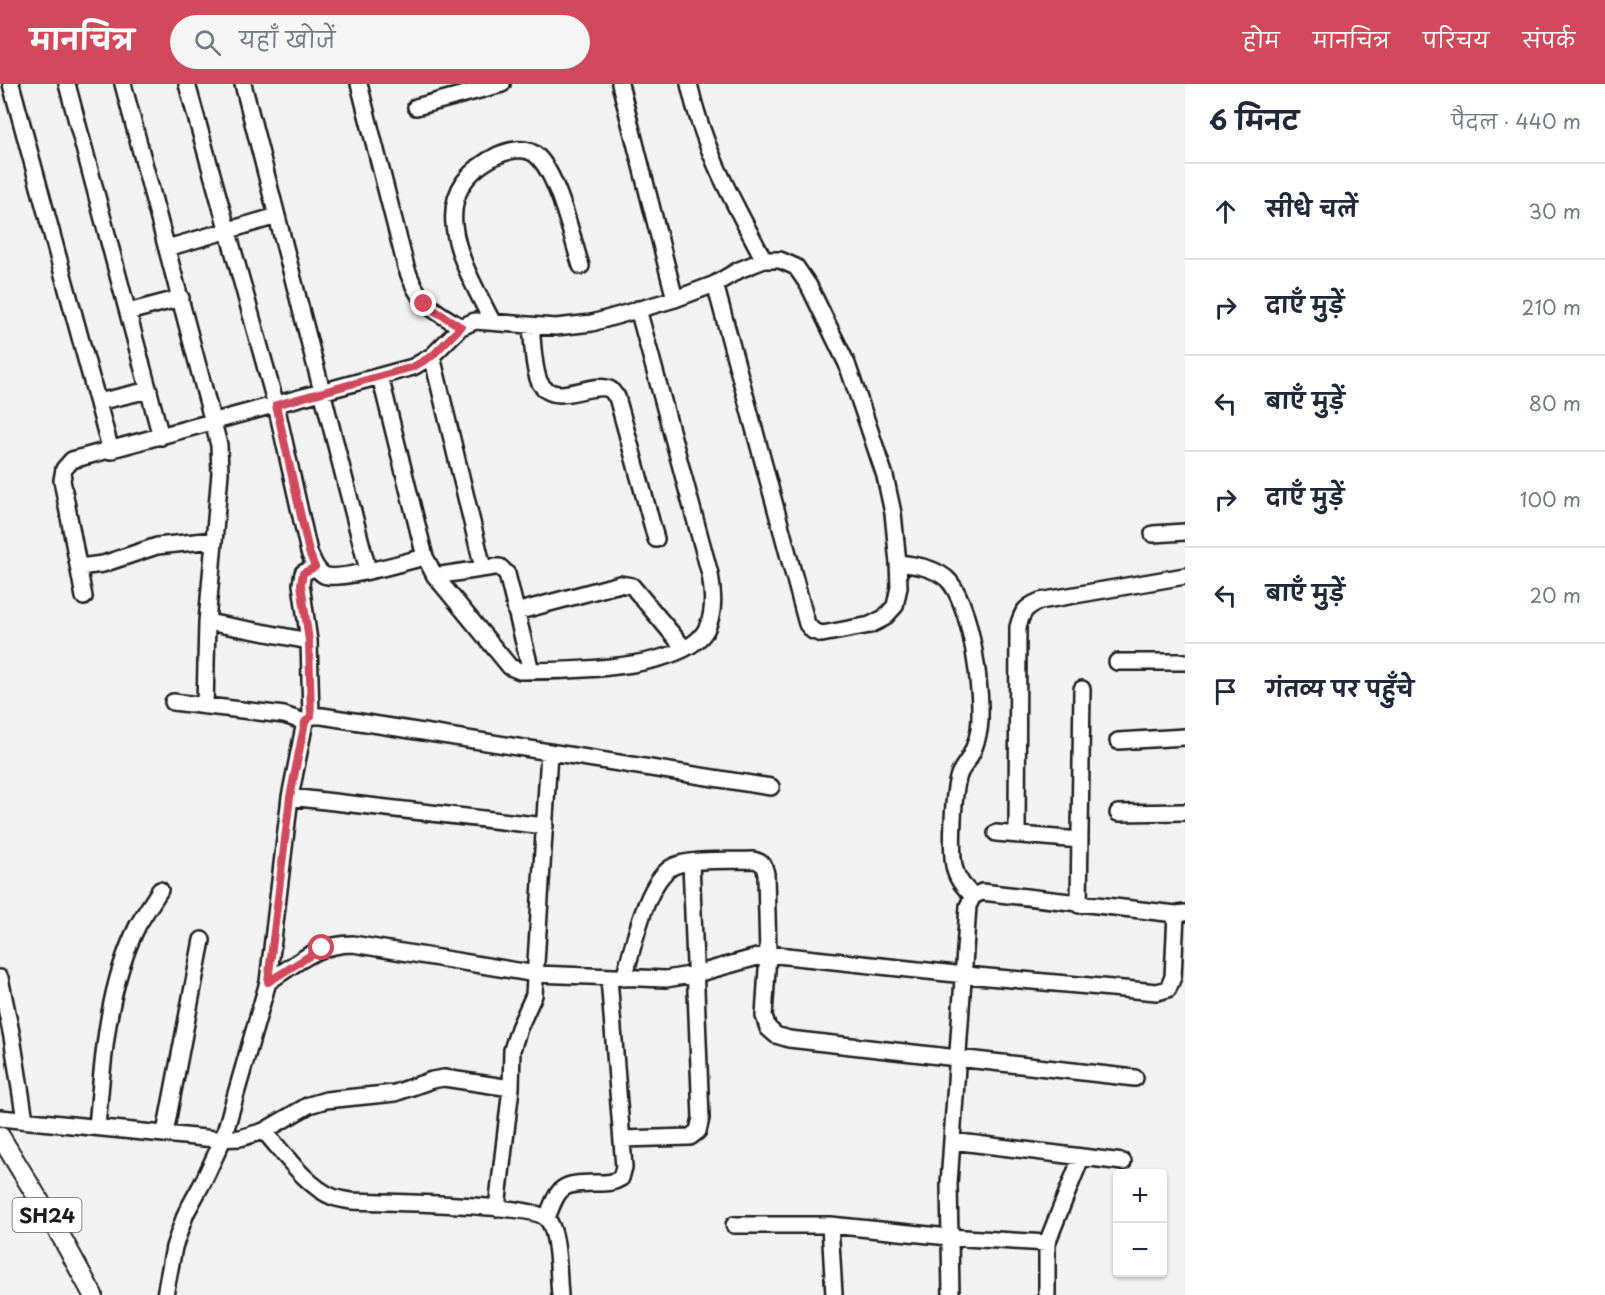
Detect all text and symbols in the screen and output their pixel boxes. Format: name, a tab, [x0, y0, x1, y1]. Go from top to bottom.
search box	[170, 15, 590, 69]
text: मानचित्र	[30, 17, 134, 60]
text: यहाँ खोजें	[239, 22, 335, 55]
text: होम	[1243, 23, 1280, 55]
text: मानचित्र	[1313, 23, 1390, 55]
text: परिचय	[1423, 23, 1489, 55]
text: संपर्क	[1522, 23, 1575, 55]
icon: search	[191, 26, 224, 59]
text: 6 मिनट	[1209, 100, 1299, 139]
text: पैदल · 440 m	[1451, 106, 1581, 136]
text: सीधे चलें	[1266, 191, 1358, 224]
icon: ahead	[1209, 195, 1242, 228]
text: 30 m	[1528, 196, 1581, 226]
text: दाएँ मुड़ें	[1266, 287, 1344, 320]
route end	[410, 290, 436, 316]
icon: right	[1209, 291, 1242, 324]
text: 210 m	[1522, 292, 1581, 322]
text: बाएँ मुड़ें	[1266, 383, 1345, 416]
icon: left	[1209, 387, 1242, 420]
text: 80 m	[1529, 388, 1581, 418]
text: दाएँ मुड़ें	[1266, 479, 1344, 512]
icon: right	[1209, 483, 1242, 516]
text: 100 m	[1520, 484, 1581, 514]
text: बाएँ मुड़ें	[1266, 575, 1345, 608]
icon: left	[1209, 579, 1242, 612]
text: 20 m	[1529, 580, 1581, 610]
text: गंतव्य पर पहुँचे	[1266, 671, 1414, 704]
icon: arrive	[1209, 675, 1242, 708]
route start	[308, 934, 334, 960]
map controls	[1113, 1169, 1167, 1277]
button: +	[1113, 1169, 1167, 1223]
road number: SH24	[12, 1198, 82, 1232]
button: −	[1113, 1223, 1167, 1277]

